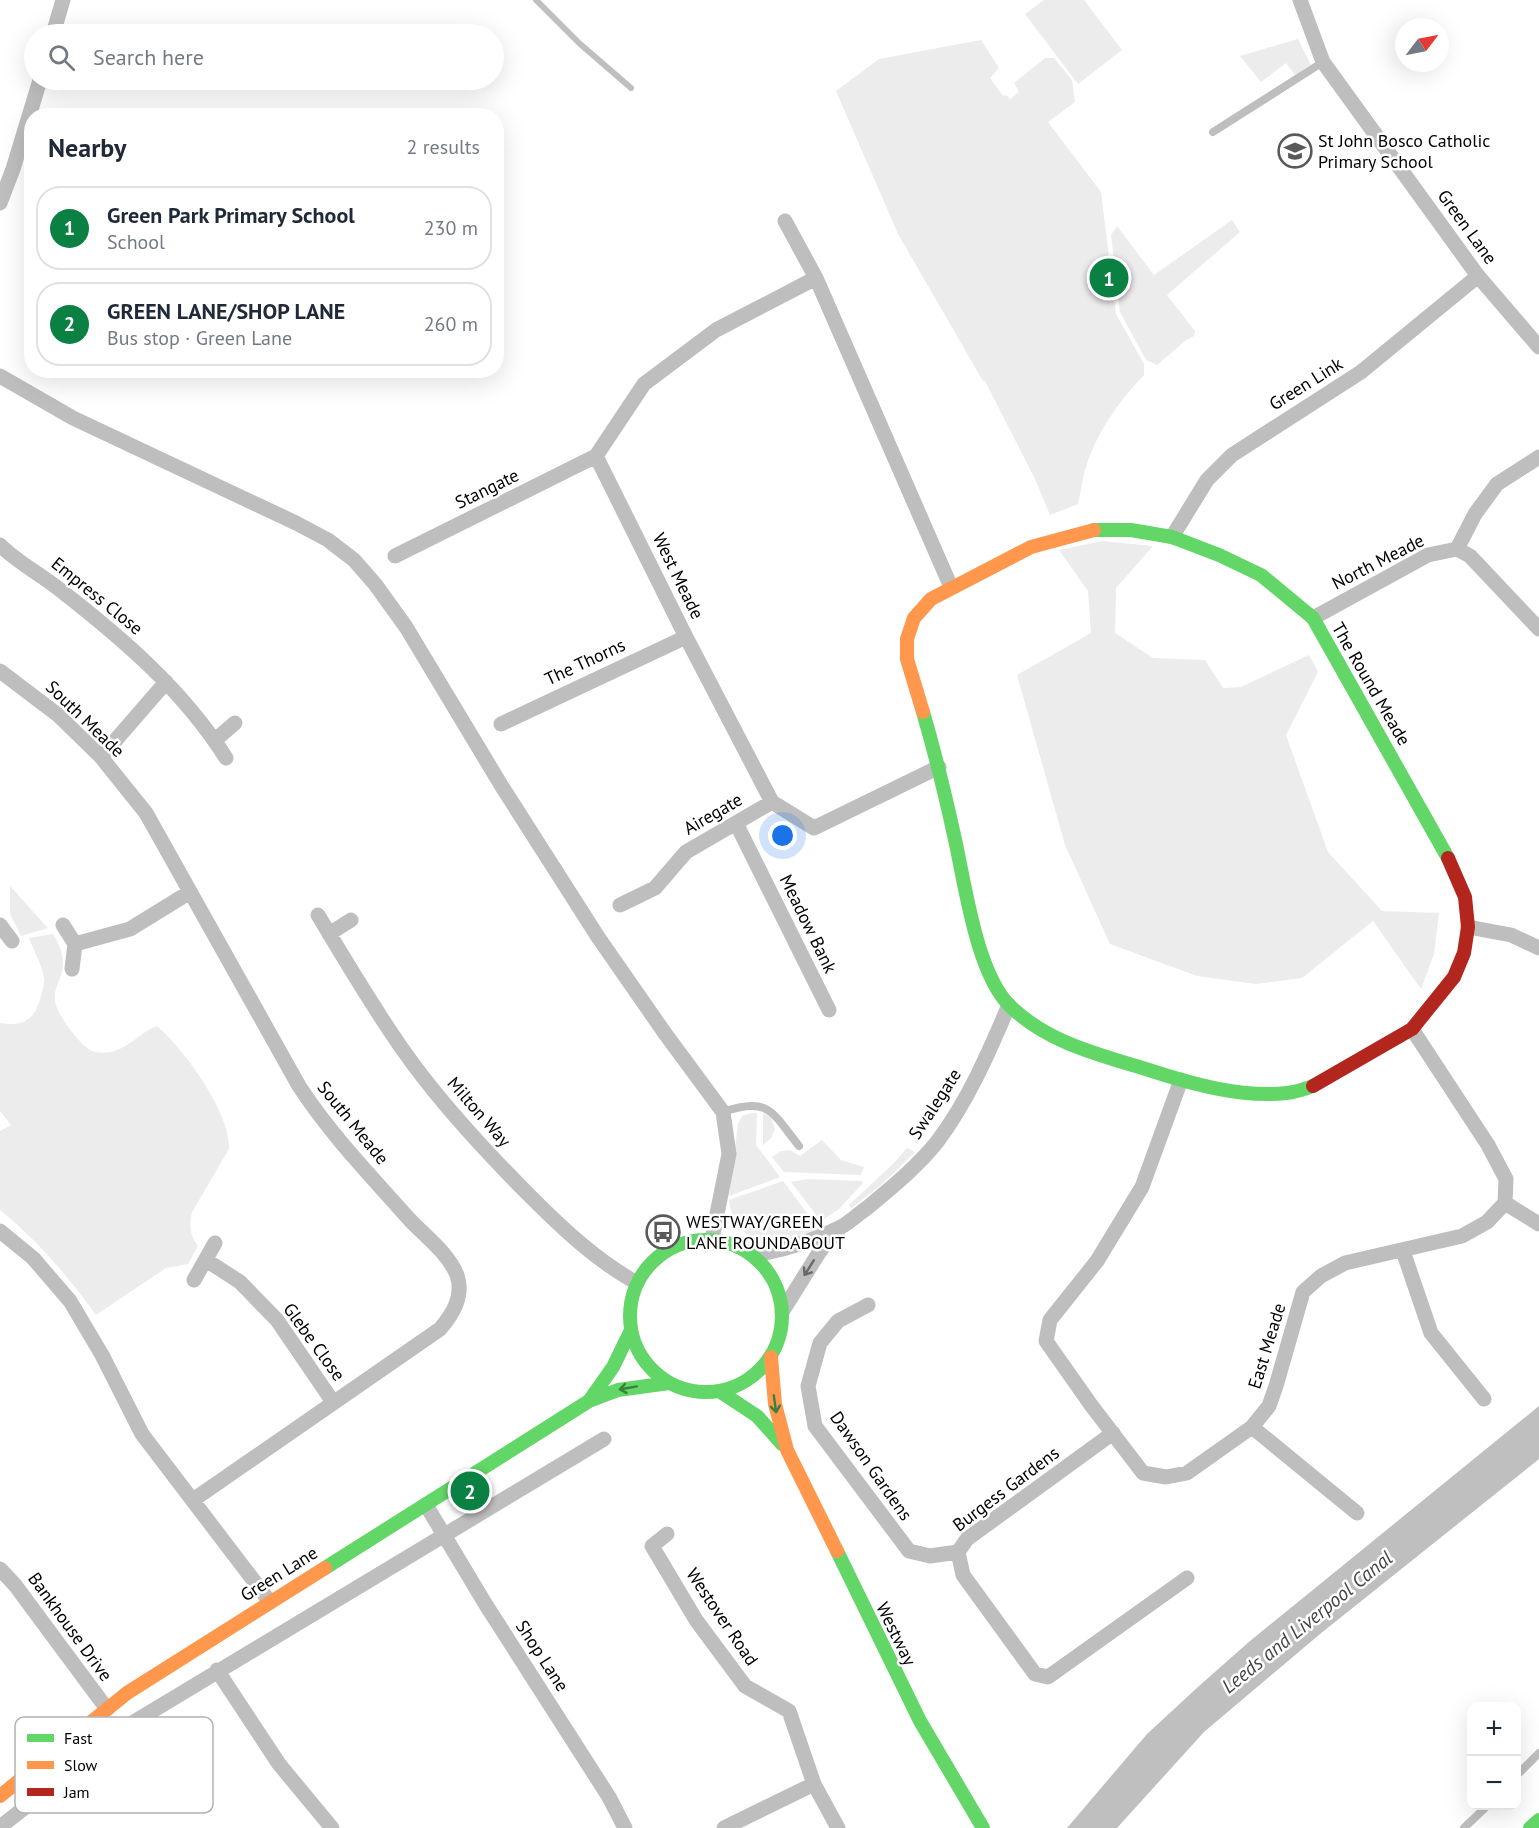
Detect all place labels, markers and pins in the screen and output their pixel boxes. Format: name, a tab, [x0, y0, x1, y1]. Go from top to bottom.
place label: St John Bosco Catholic Primary School	[1318, 129, 1490, 173]
school or university icon: St John Bosco Catholic Primary School	[1277, 133, 1313, 169]
pin: 1	[1090, 256, 1128, 300]
place label: WESTWAY/GREEN LANE ROUNDABOUT	[686, 1210, 845, 1254]
bus stop icon: WESTWAY/GREEN LANE ROUNDABOUT	[645, 1214, 681, 1250]
pin: 2	[450, 1468, 490, 1514]

